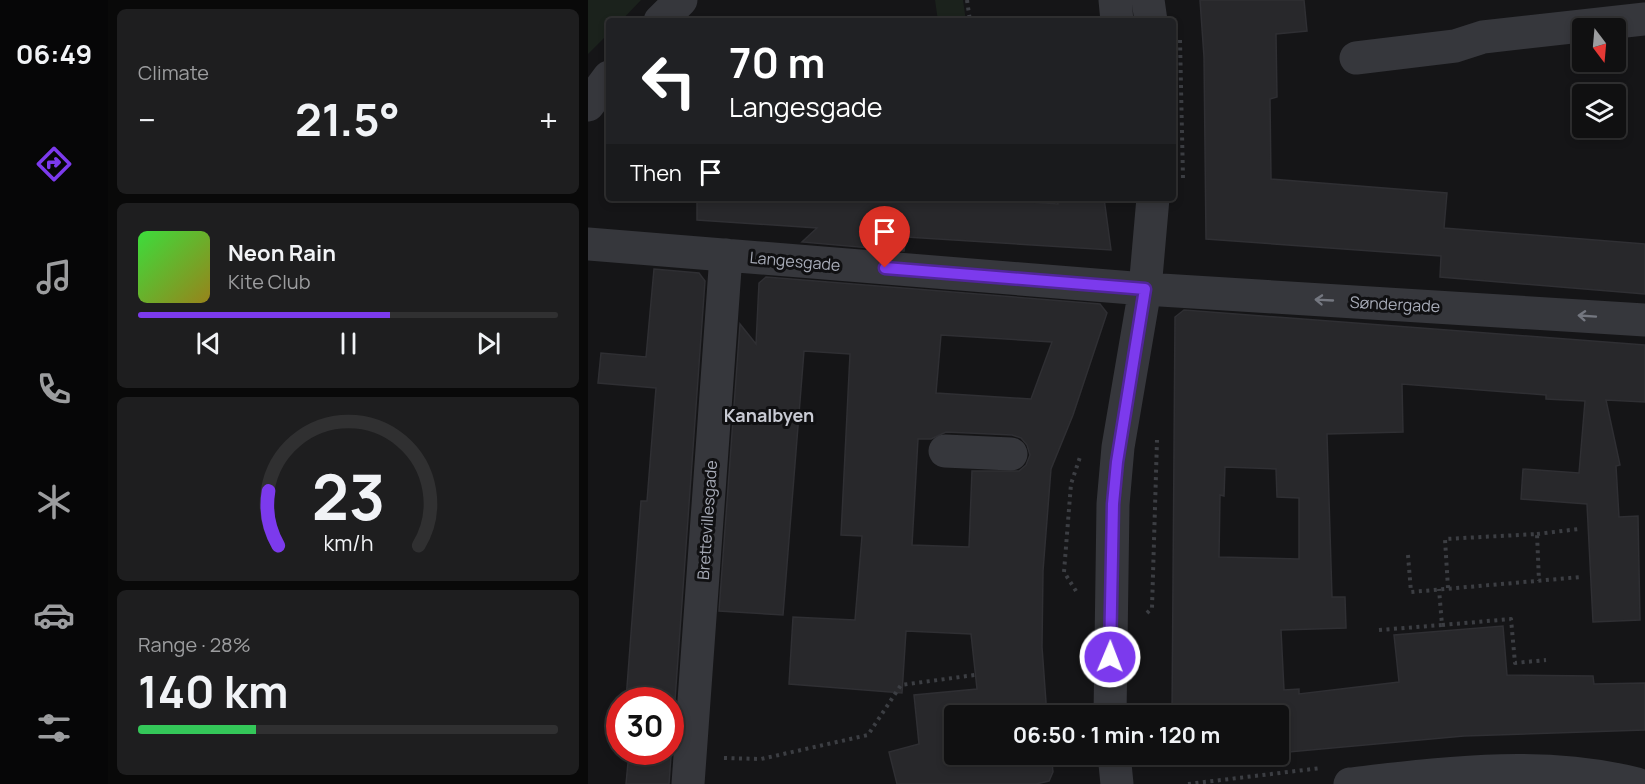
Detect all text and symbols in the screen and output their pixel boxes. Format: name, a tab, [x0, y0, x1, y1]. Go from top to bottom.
north arrow	[1572, 18, 1626, 72]
map controls	[1572, 18, 1626, 138]
text: 70 m	[729, 33, 825, 91]
text: 06:49	[16, 35, 92, 72]
icon: left	[630, 42, 708, 120]
text: Climate	[138, 59, 209, 86]
button: layers	[1572, 84, 1626, 138]
text: 21.5°	[295, 88, 400, 150]
text: Langesgade	[729, 88, 883, 125]
text: −	[138, 97, 156, 142]
text: +	[539, 97, 558, 142]
icon: directions	[33, 143, 75, 185]
icon: arrive	[694, 156, 727, 189]
text: Then	[630, 158, 682, 188]
pin	[859, 206, 910, 268]
icon: arrive	[868, 215, 901, 248]
text: Neon Rain	[228, 238, 336, 268]
street label: Langesgade	[749, 246, 841, 276]
icon: music	[33, 256, 75, 298]
text: Kite Club	[228, 268, 311, 295]
street label: Søndergade	[1349, 291, 1441, 317]
one-way arrow	[1315, 294, 1334, 305]
one-way arrow	[1577, 310, 1597, 321]
icon: previous	[192, 327, 225, 360]
icon: pause	[332, 327, 365, 360]
icon: next	[472, 327, 505, 360]
icon: phone	[33, 368, 75, 410]
district label: Kanalbyen	[724, 403, 814, 427]
text: 23	[311, 453, 385, 539]
street label: Brettevillesgade	[692, 459, 722, 581]
icon: climate	[33, 481, 75, 523]
text: km/h	[323, 528, 373, 557]
icon: car	[33, 594, 75, 636]
position arrow	[1078, 625, 1142, 689]
text: Range · 28%	[138, 631, 251, 658]
text: 140 km	[138, 660, 288, 722]
speed limit sign: 30	[606, 687, 684, 765]
icon: filters	[33, 707, 75, 749]
text: 06:50 · 1 min · 120 m	[1013, 720, 1220, 750]

